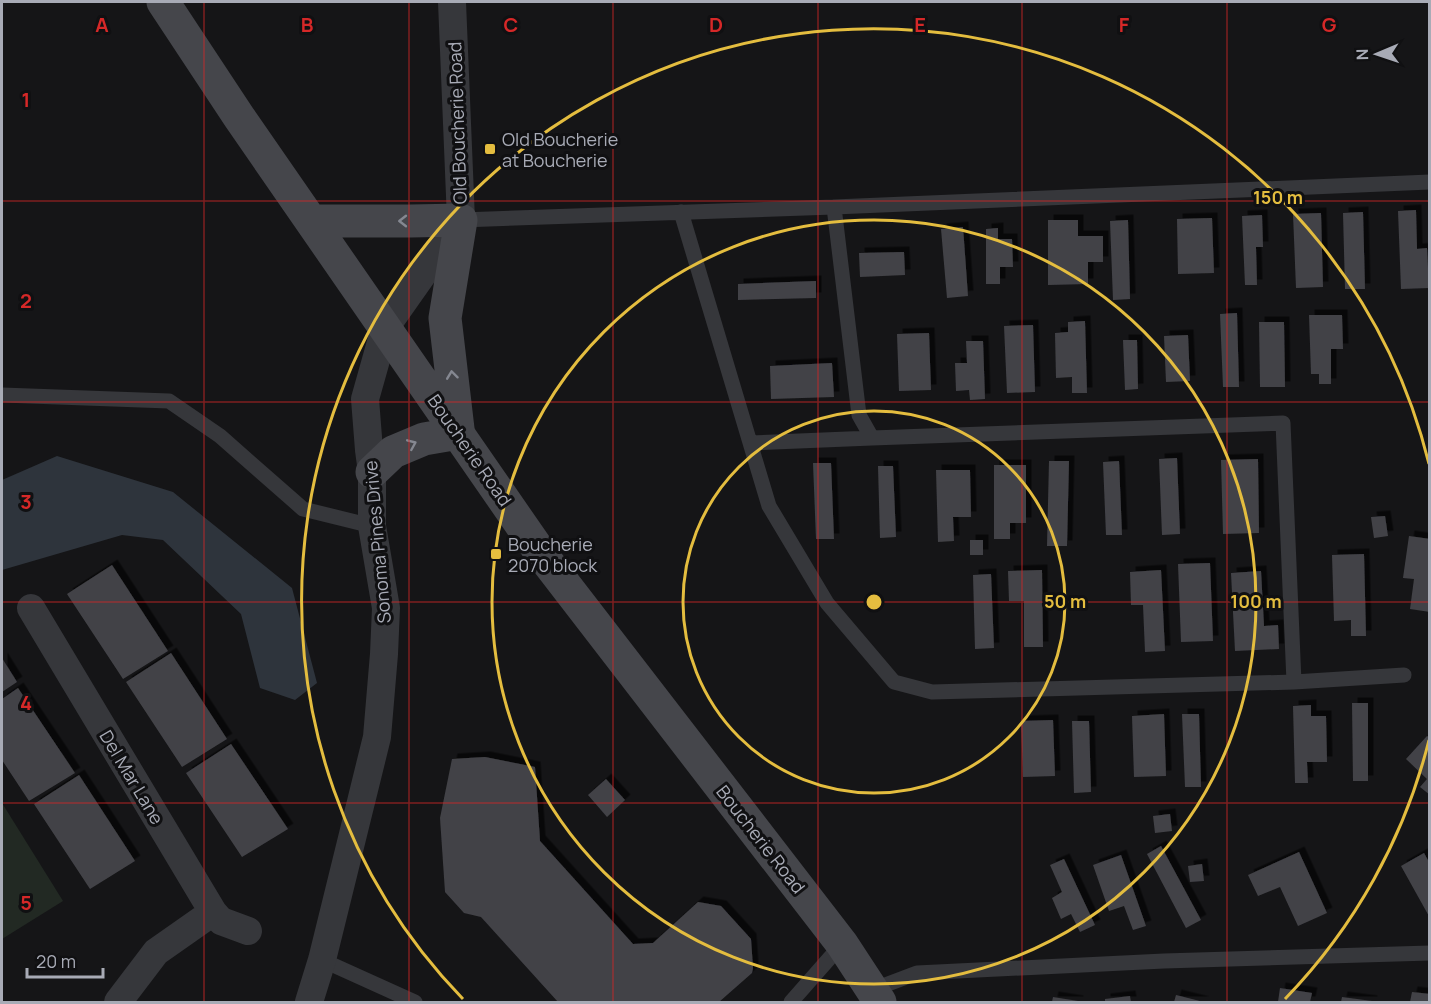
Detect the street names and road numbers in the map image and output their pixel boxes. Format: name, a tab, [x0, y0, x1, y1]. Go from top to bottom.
street label: Old Boucherie Road	[442, 41, 472, 205]
street label: Boucherie Road	[423, 389, 517, 511]
street label: Sonoma Pines Drive	[358, 460, 396, 624]
street label: Del Mar Lane	[94, 725, 170, 829]
street label: Boucherie Road	[711, 780, 811, 898]

